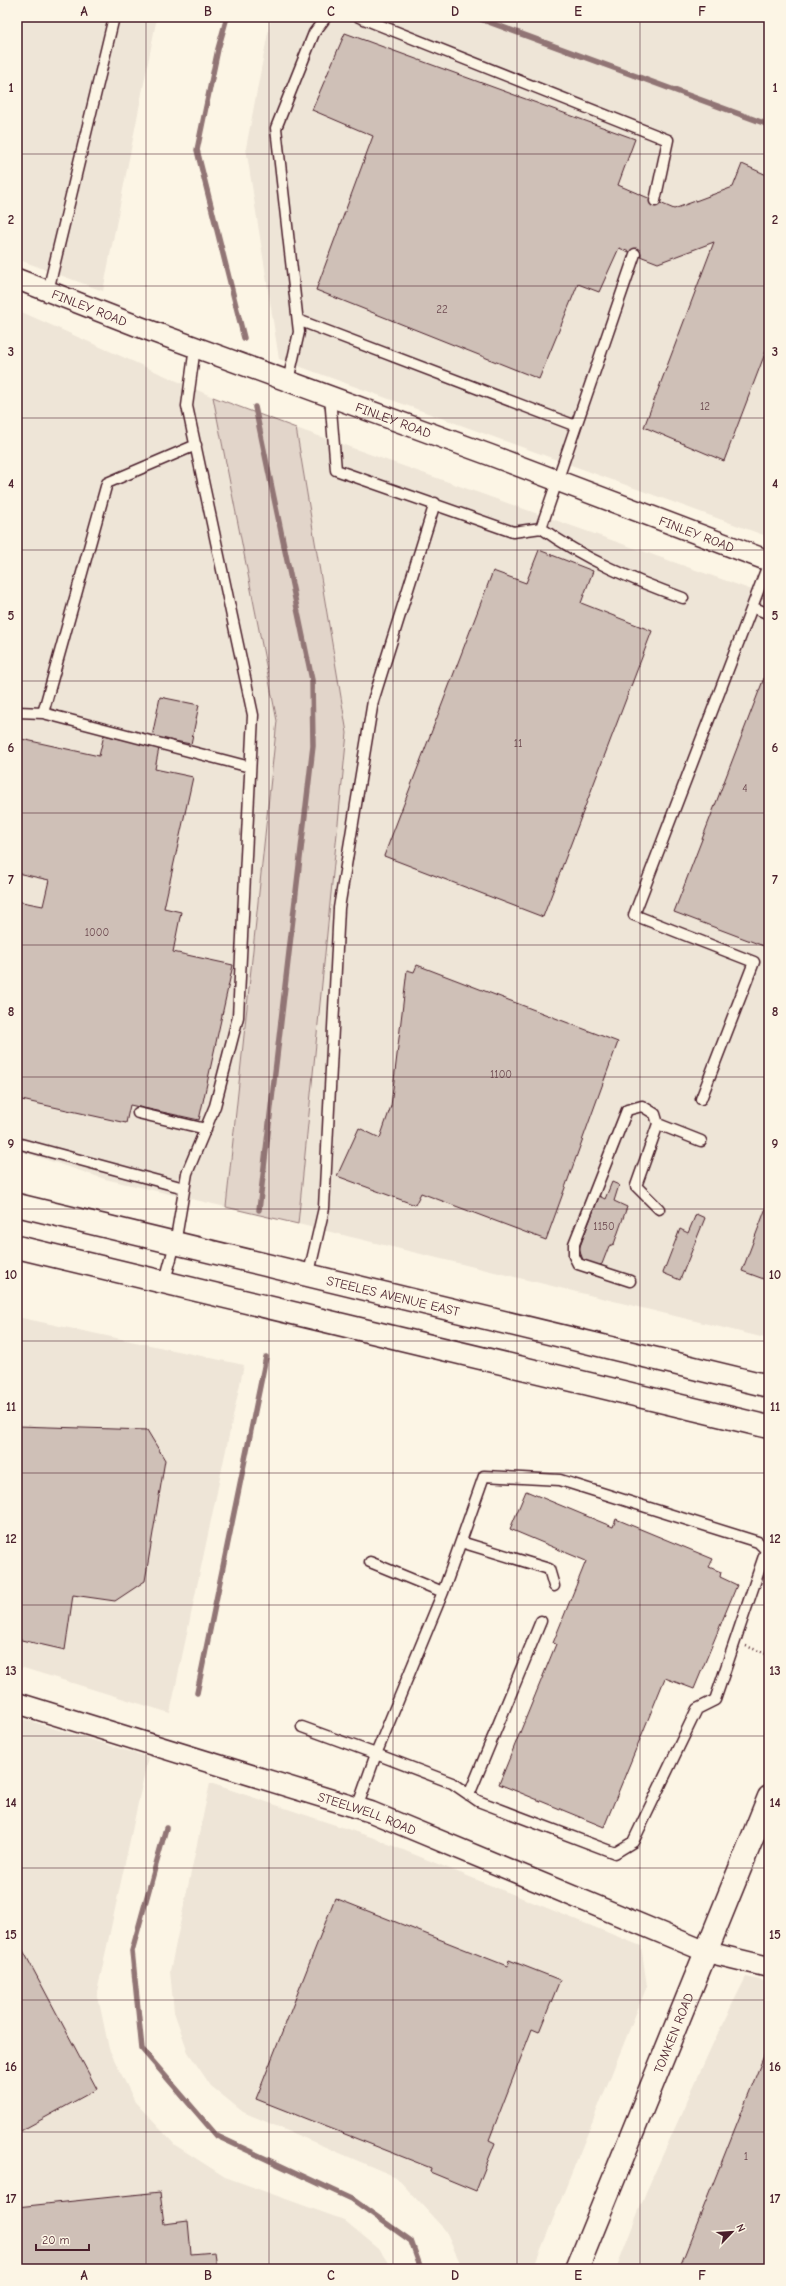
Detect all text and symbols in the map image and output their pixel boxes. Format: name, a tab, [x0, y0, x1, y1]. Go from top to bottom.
text: A	[80, 4, 88, 19]
text: B	[204, 4, 212, 19]
text: C	[327, 4, 335, 19]
text: D	[451, 4, 459, 19]
text: E	[574, 4, 582, 19]
text: F	[698, 4, 706, 19]
text: 1	[8, 80, 14, 95]
text: 1	[772, 80, 778, 95]
text: 2	[8, 212, 14, 227]
text: 2	[772, 212, 778, 227]
street label: FINLEY ROAD	[50, 286, 129, 329]
house number: 22	[436, 303, 448, 316]
text: 3	[8, 344, 14, 359]
text: 3	[772, 344, 778, 359]
street label: FINLEY ROAD	[354, 399, 433, 440]
house number: 12	[700, 400, 710, 413]
text: 4	[8, 476, 14, 491]
text: 4	[772, 476, 778, 491]
street label: FINLEY ROAD	[657, 512, 737, 555]
text: 5	[8, 608, 15, 623]
text: 5	[772, 608, 779, 623]
house number: 11	[514, 737, 522, 750]
text: 6	[8, 740, 15, 755]
text: 6	[772, 740, 779, 755]
house number: 4	[742, 782, 748, 795]
text: 7	[8, 872, 14, 887]
text: 7	[772, 872, 778, 887]
house number: 1000	[85, 926, 109, 939]
text: 8	[8, 1004, 14, 1019]
text: 8	[772, 1004, 778, 1019]
house number: 1100	[490, 1068, 512, 1081]
text: 9	[8, 1136, 15, 1151]
text: 9	[772, 1136, 779, 1151]
house number: 1150	[593, 1220, 615, 1233]
text: 10	[5, 1267, 17, 1282]
text: 10	[769, 1267, 781, 1282]
street label: STEELES AVENUE EAST	[325, 1272, 462, 1319]
text: 11	[6, 1399, 16, 1414]
text: 11	[770, 1399, 780, 1414]
text: 12	[5, 1531, 17, 1546]
text: 12	[769, 1531, 781, 1546]
text: 13	[5, 1663, 17, 1678]
text: 13	[769, 1663, 781, 1678]
street label: STEELWELL ROAD	[316, 1789, 419, 1838]
text: 14	[5, 1795, 17, 1810]
text: 14	[769, 1795, 781, 1810]
text: 15	[5, 1927, 17, 1942]
text: 15	[769, 1927, 781, 1942]
street label: TOMKEN ROAD	[650, 1991, 696, 2075]
text: 16	[5, 2059, 17, 2074]
text: 16	[769, 2059, 781, 2074]
house number: 1	[744, 2150, 748, 2163]
text: 17	[6, 2191, 17, 2206]
text: 17	[770, 2191, 781, 2206]
north arrow	[712, 2212, 752, 2252]
text: N	[733, 2222, 748, 2234]
scale bar	[36, 2226, 89, 2252]
text: 20 m	[42, 2233, 70, 2247]
text: A	[80, 2268, 88, 2283]
text: B	[204, 2268, 212, 2283]
text: C	[327, 2268, 335, 2283]
text: D	[451, 2268, 459, 2283]
text: E	[574, 2268, 582, 2283]
text: F	[698, 2268, 706, 2283]

